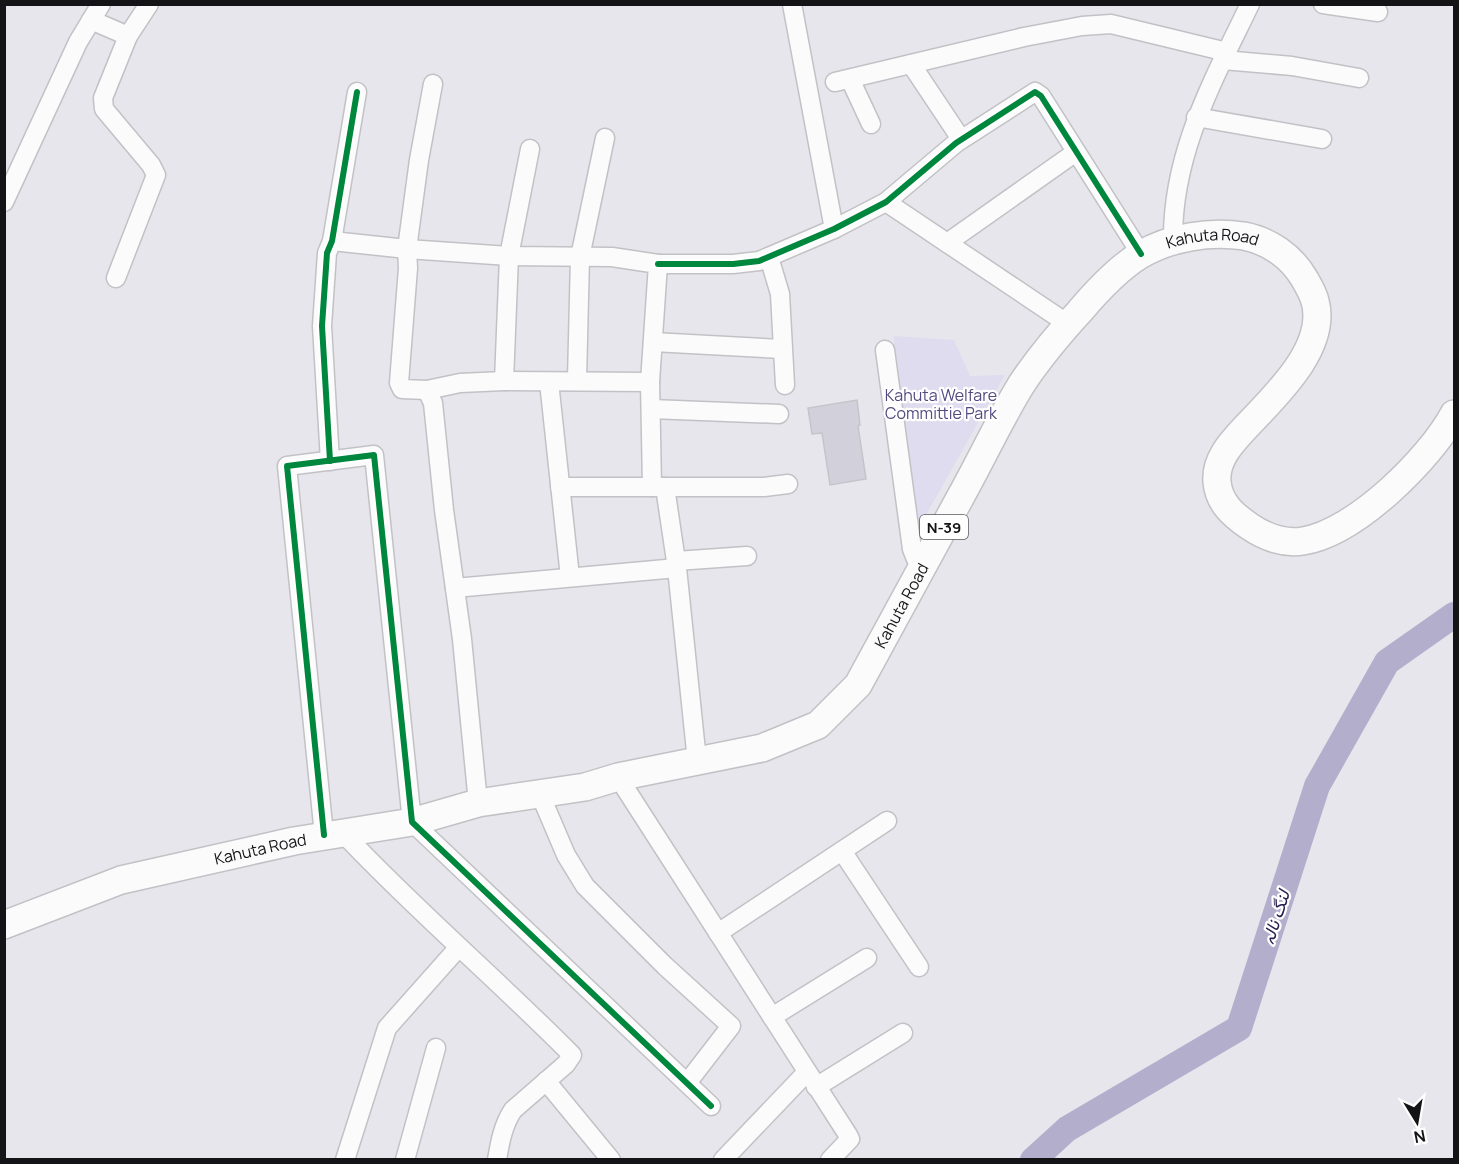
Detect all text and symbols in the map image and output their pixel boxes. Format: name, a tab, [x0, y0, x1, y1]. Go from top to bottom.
street label: Kahuta Road	[1163, 223, 1262, 254]
park label: Kahuta Welfare Committie Park	[885, 384, 998, 424]
road number: N-39	[920, 515, 968, 539]
street label: Kahuta Road	[869, 559, 933, 652]
street label: Kahuta Road	[212, 828, 308, 870]
water label: لنگ نالہ	[1255, 885, 1296, 947]
north arrow	[1387, 1092, 1447, 1152]
text: N	[1412, 1125, 1428, 1149]

